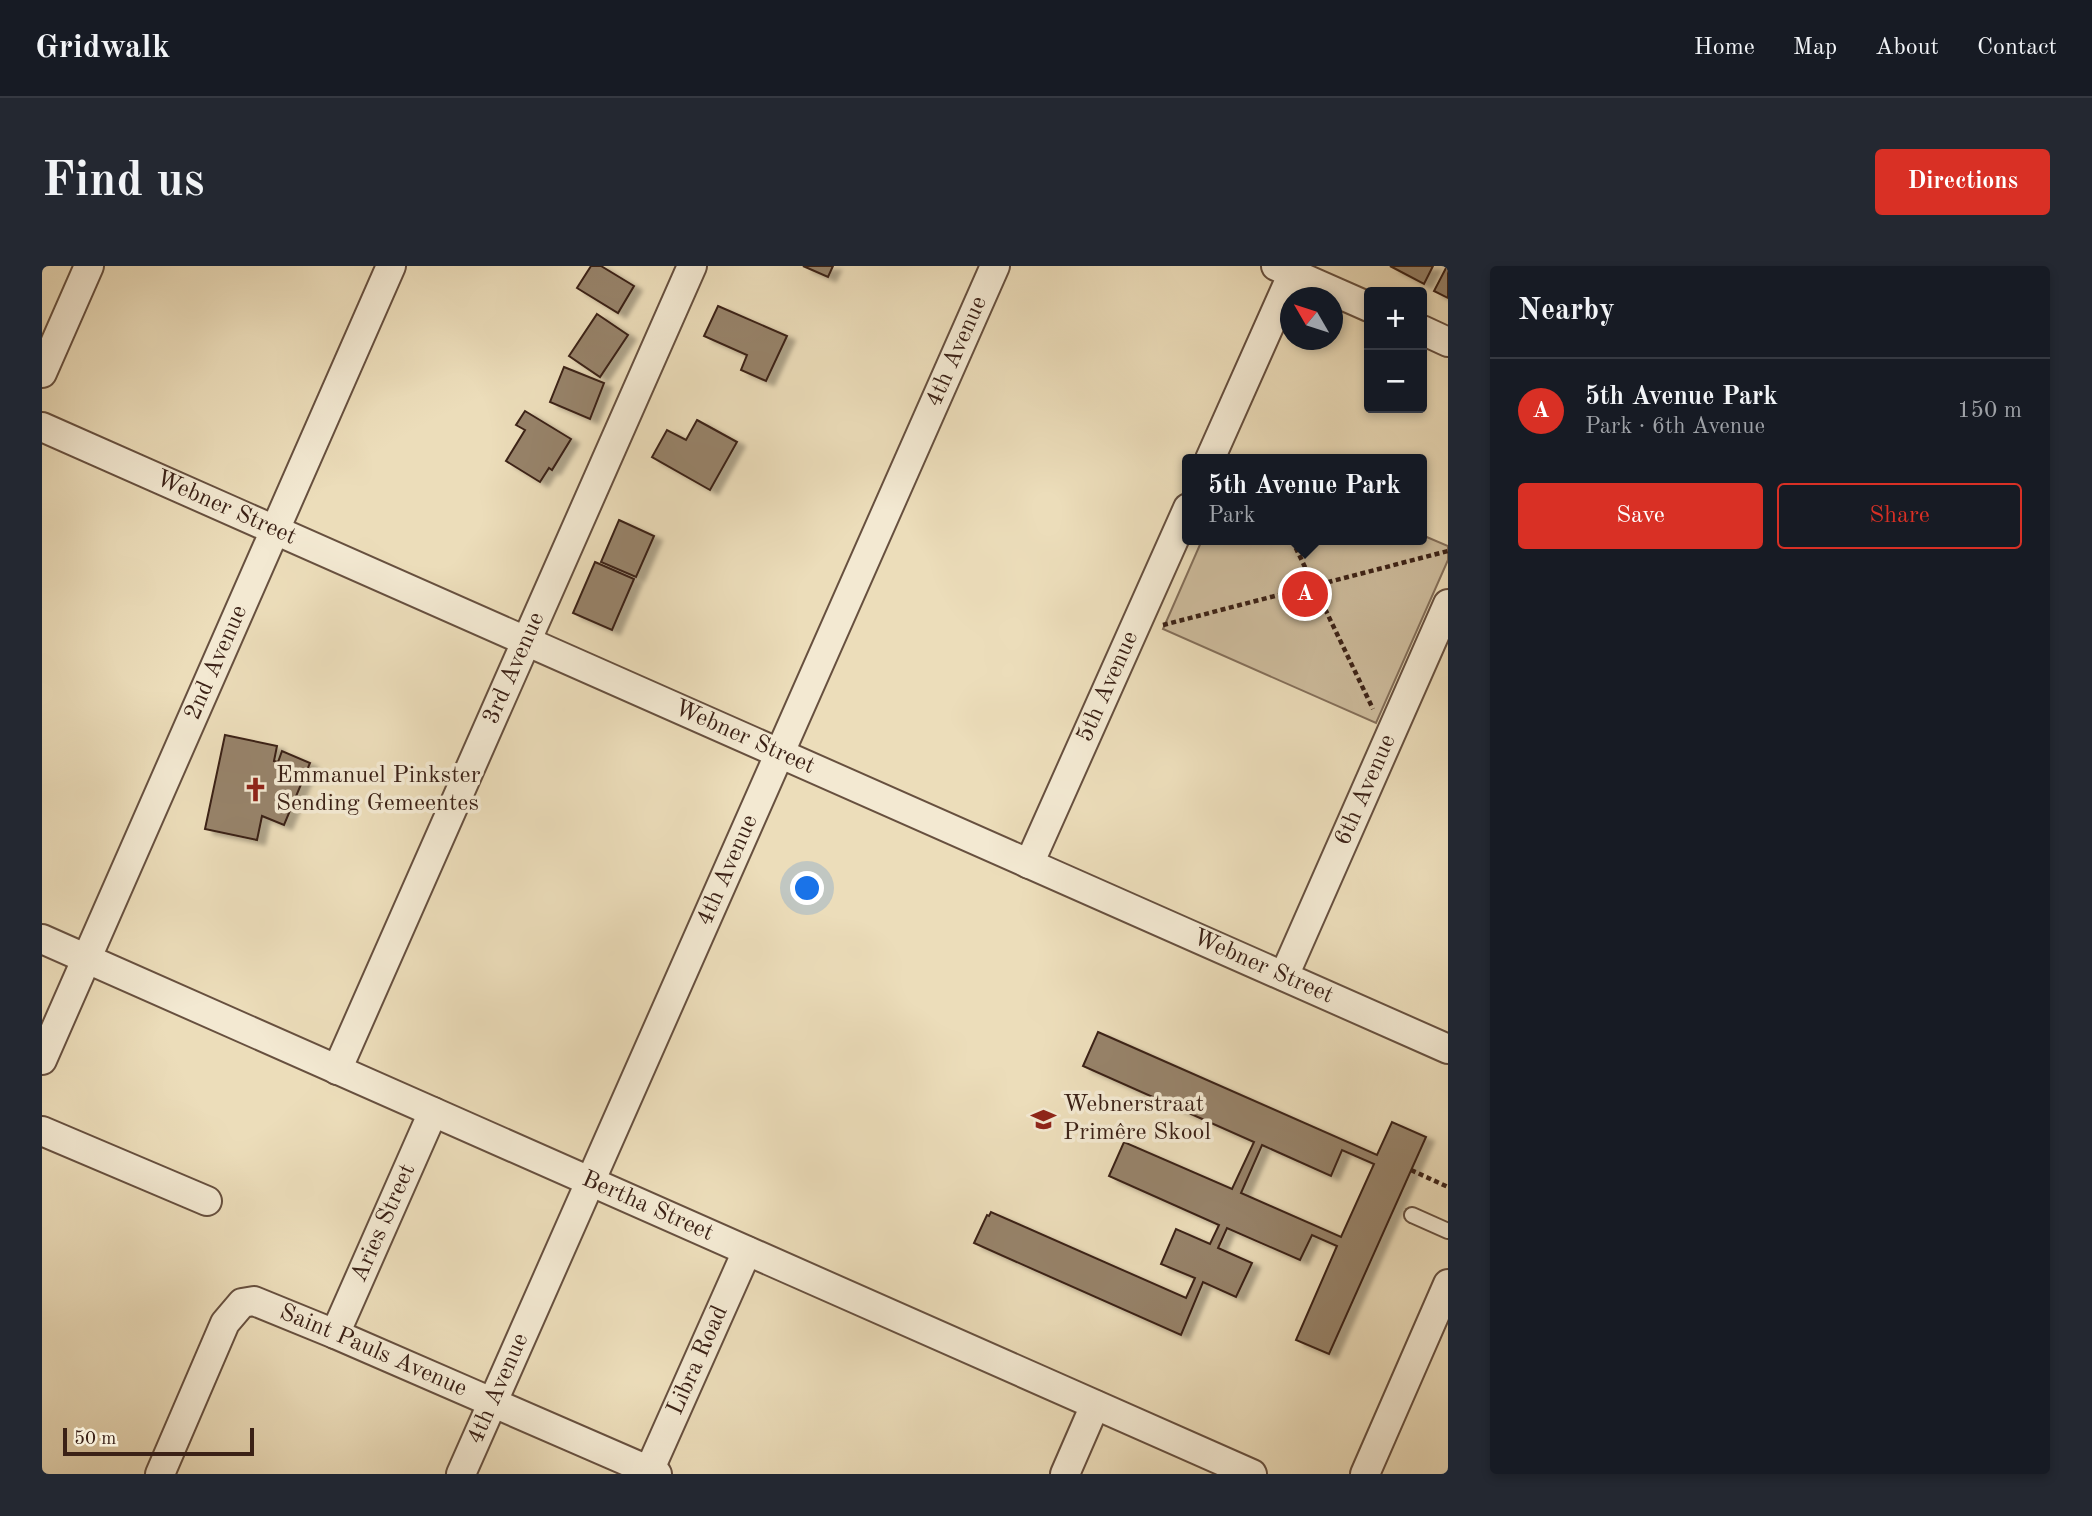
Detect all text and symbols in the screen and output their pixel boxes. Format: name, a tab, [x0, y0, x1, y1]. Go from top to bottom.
text: Gridwalk	[35, 32, 170, 65]
text: Home	[1694, 36, 1755, 60]
text: Map	[1793, 36, 1837, 60]
text: About	[1875, 36, 1939, 60]
text: Contact	[1977, 36, 2057, 60]
button: Directions	[1875, 149, 2050, 215]
text: Find us	[42, 158, 205, 207]
north arrow	[1280, 287, 1343, 350]
map controls	[1364, 287, 1427, 413]
button: +	[1364, 287, 1427, 350]
street label: 4th Avenue	[922, 293, 992, 411]
text: Nearby	[1518, 296, 1615, 326]
button: −	[1364, 350, 1427, 413]
text: 5th Avenue Park	[1585, 384, 1778, 410]
text: A	[1532, 399, 1550, 422]
text: 150 m	[1957, 399, 2022, 422]
text: Park · 6th Avenue	[1585, 415, 1765, 438]
popup	[1182, 454, 1427, 545]
street label: Webner Street	[152, 467, 300, 550]
text: 5th Avenue Park	[1208, 473, 1401, 499]
button: Save	[1518, 483, 1763, 549]
button: Share	[1777, 483, 2022, 549]
text: Park	[1208, 504, 1255, 527]
pin: A	[1282, 568, 1328, 620]
street label: 2nd Avenue	[181, 602, 252, 724]
street label: 3rd Avenue	[479, 609, 549, 728]
street label: 5th Avenue	[1073, 628, 1143, 746]
street label: Webner Street	[670, 696, 818, 779]
street label: 6th Avenue	[1331, 731, 1401, 849]
place label: Emmanuel Pinkster Sending Gemeentes	[276, 764, 481, 816]
church icon: Emmanuel Pinkster Sending Gemeentes	[242, 776, 270, 804]
street label: 4th Avenue	[693, 811, 763, 929]
your location	[790, 871, 824, 905]
street label: Webner Street	[1189, 926, 1337, 1009]
place label: Webnerstraat Primêre Skool	[1063, 1093, 1211, 1145]
school or university icon: Webnerstraat Primêre Skool	[1029, 1105, 1057, 1133]
street label: Aries Street	[347, 1161, 420, 1286]
street label: Bertha Street	[578, 1167, 717, 1246]
street label: Saint Pauls Avenue	[276, 1301, 470, 1402]
street label: Libra Road	[664, 1302, 733, 1419]
street label: 4th Avenue	[464, 1330, 534, 1448]
scale bar	[63, 1425, 254, 1457]
text: 50 m	[74, 1430, 116, 1449]

